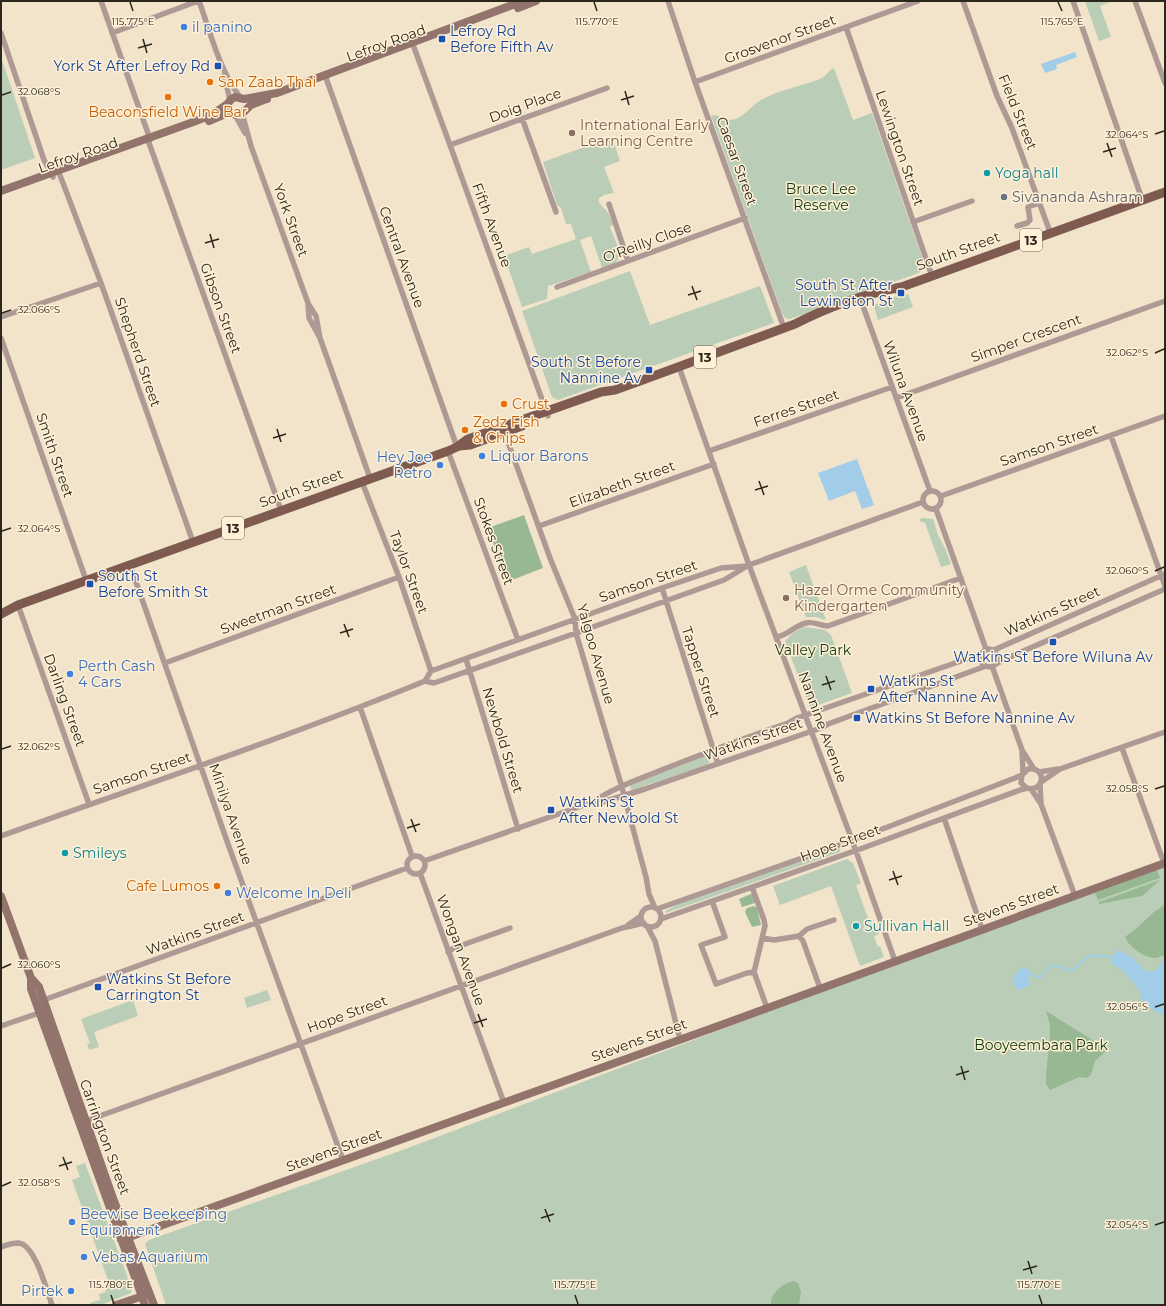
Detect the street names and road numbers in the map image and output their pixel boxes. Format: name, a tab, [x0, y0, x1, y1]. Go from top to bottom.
street label: Grosvenor Street	[722, 10, 839, 68]
street label: Lefroy Road	[344, 20, 428, 66]
street label: Field Street	[995, 71, 1042, 153]
street label: Doig Place	[486, 84, 564, 126]
street label: Lewington Street	[872, 88, 928, 209]
street label: Caesar Street	[713, 114, 762, 208]
street label: Lefroy Road	[36, 133, 120, 177]
street label: Fifth Avenue	[468, 180, 516, 270]
street label: York Street	[269, 181, 313, 259]
street label: Central Avenue	[375, 204, 429, 310]
street label: O'Reilly Close	[600, 218, 694, 266]
street label: South Street	[914, 227, 1003, 274]
road number: 13	[1020, 229, 1042, 251]
street label: Gibson Street	[196, 260, 246, 356]
street label: Shepherd Street	[111, 295, 165, 410]
street label: Simper Crescent	[968, 310, 1084, 366]
street label: Wiluna Avenue	[879, 338, 933, 444]
road number: 13	[694, 346, 716, 368]
street label: Ferres Street	[751, 385, 841, 431]
street label: Smith Street	[32, 410, 78, 500]
street label: Samson Street	[997, 420, 1101, 470]
street label: Elizabeth Street	[567, 456, 678, 512]
street label: South Street	[257, 464, 346, 511]
street label: Stokes Street	[470, 495, 518, 588]
road number: 13	[222, 517, 244, 539]
street label: Taylor Street	[386, 528, 433, 616]
street label: Samson Street	[596, 556, 700, 606]
street label: Sweetman Street	[218, 580, 339, 638]
street label: Watkins Street	[1001, 582, 1103, 640]
street label: Yalgoo Avenue	[573, 602, 619, 706]
street label: Tapper Street	[678, 624, 724, 720]
street label: Darling Street	[40, 651, 90, 749]
street label: Nannine Avenue	[795, 669, 851, 785]
street label: Newbold Street	[478, 685, 528, 795]
street label: Watkins Street	[701, 714, 805, 764]
street label: Samson Street	[90, 748, 194, 798]
street label: Minilya Avenue	[205, 761, 257, 867]
street label: Hope Street	[797, 820, 883, 866]
street label: Stevens Street	[961, 879, 1062, 931]
street label: Wongan Avenue	[433, 892, 489, 1008]
street label: Watkins Street	[143, 907, 247, 959]
street label: Hope Street	[304, 991, 390, 1037]
street label: Stevens Street	[589, 1014, 690, 1066]
street label: Carrington Street	[76, 1077, 134, 1197]
street label: Stevens Street	[284, 1124, 385, 1176]

